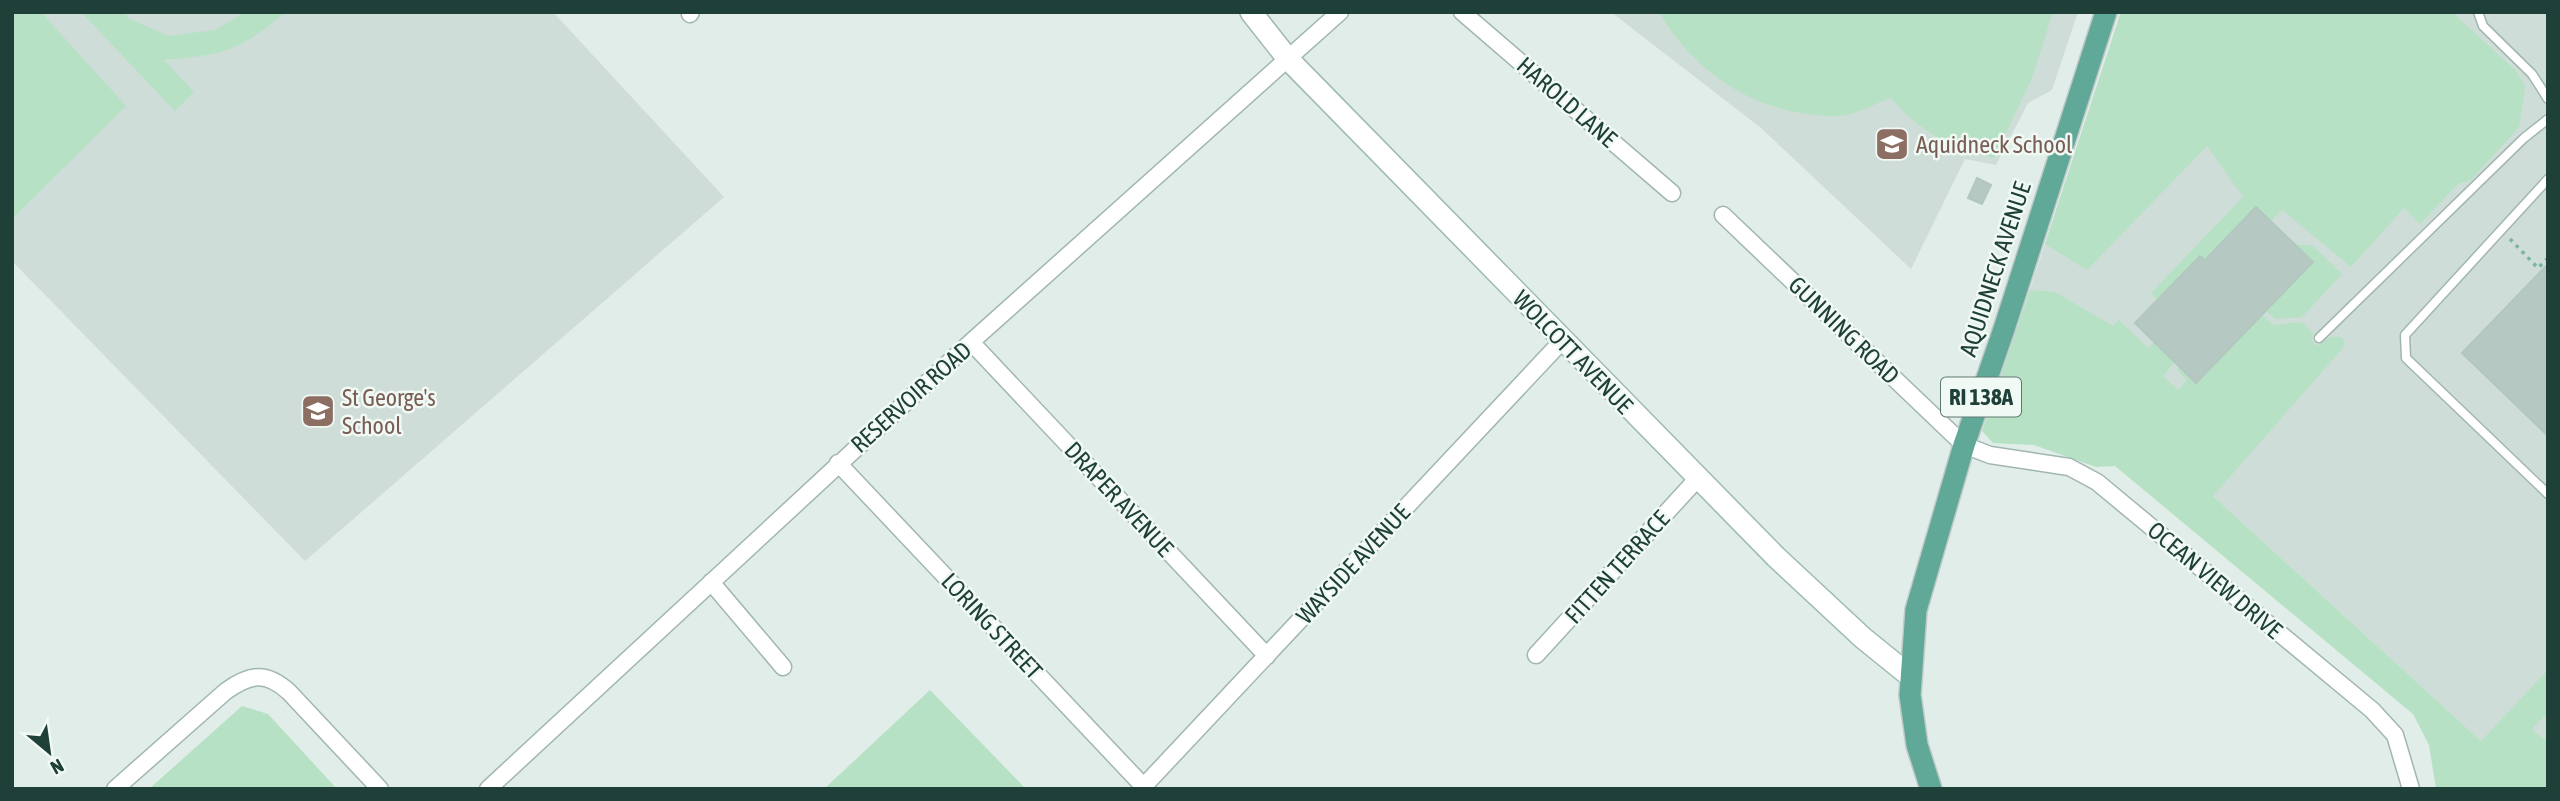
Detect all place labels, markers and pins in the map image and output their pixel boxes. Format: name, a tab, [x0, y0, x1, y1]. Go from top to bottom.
school or university icon: Aquidneck School	[1873, 125, 1911, 163]
place label: Aquidneck School	[1916, 131, 2073, 158]
place label: St George's School	[342, 384, 436, 439]
school or university icon: St George's School	[299, 392, 337, 430]

